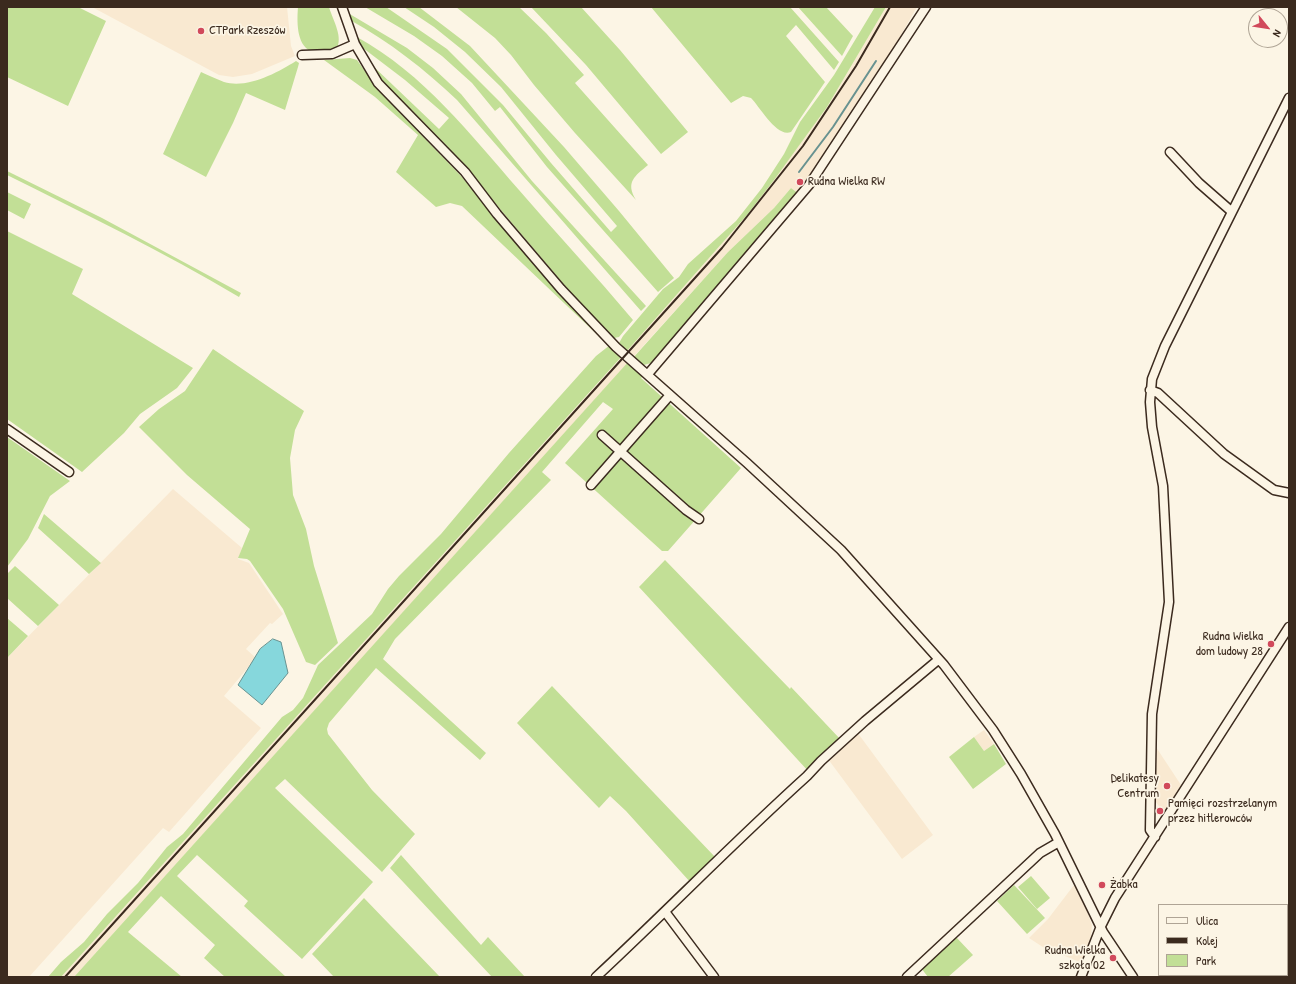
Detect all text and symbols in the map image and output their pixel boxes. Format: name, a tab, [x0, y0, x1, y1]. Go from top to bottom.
north arrow	[1248, 8, 1288, 48]
place label: CTPark Rzeszów	[209, 23, 285, 39]
marker: CTPark Rzeszów	[196, 26, 206, 36]
text: N	[1270, 27, 1285, 40]
place label: Rudna Wielka RW	[808, 174, 885, 190]
marker: Rudna Wielka RW	[795, 177, 805, 187]
place label: Rudna Wielka dom ludowy 28	[1196, 629, 1263, 660]
marker: Rudna Wielka dom ludowy 28	[1266, 639, 1276, 649]
place label: Delikatesy Centrum	[1111, 771, 1159, 802]
marker: Delikatesy Centrum	[1162, 781, 1172, 791]
place label: Pamięci rozstrzelanym przez hitlerowców	[1168, 796, 1277, 827]
marker: Pamięci rozstrzelanym przez hitlerowców	[1155, 806, 1165, 816]
place label: Żabka	[1110, 877, 1138, 893]
marker: Żabka	[1097, 880, 1107, 890]
legend	[1158, 904, 1288, 976]
text: Ulica	[1196, 912, 1218, 929]
text: Kolej	[1196, 932, 1218, 949]
place label: Rudna Wielka szkoła 02	[1045, 943, 1105, 974]
text: Park	[1196, 952, 1216, 969]
marker: Rudna Wielka szkoła 02	[1108, 953, 1118, 963]

